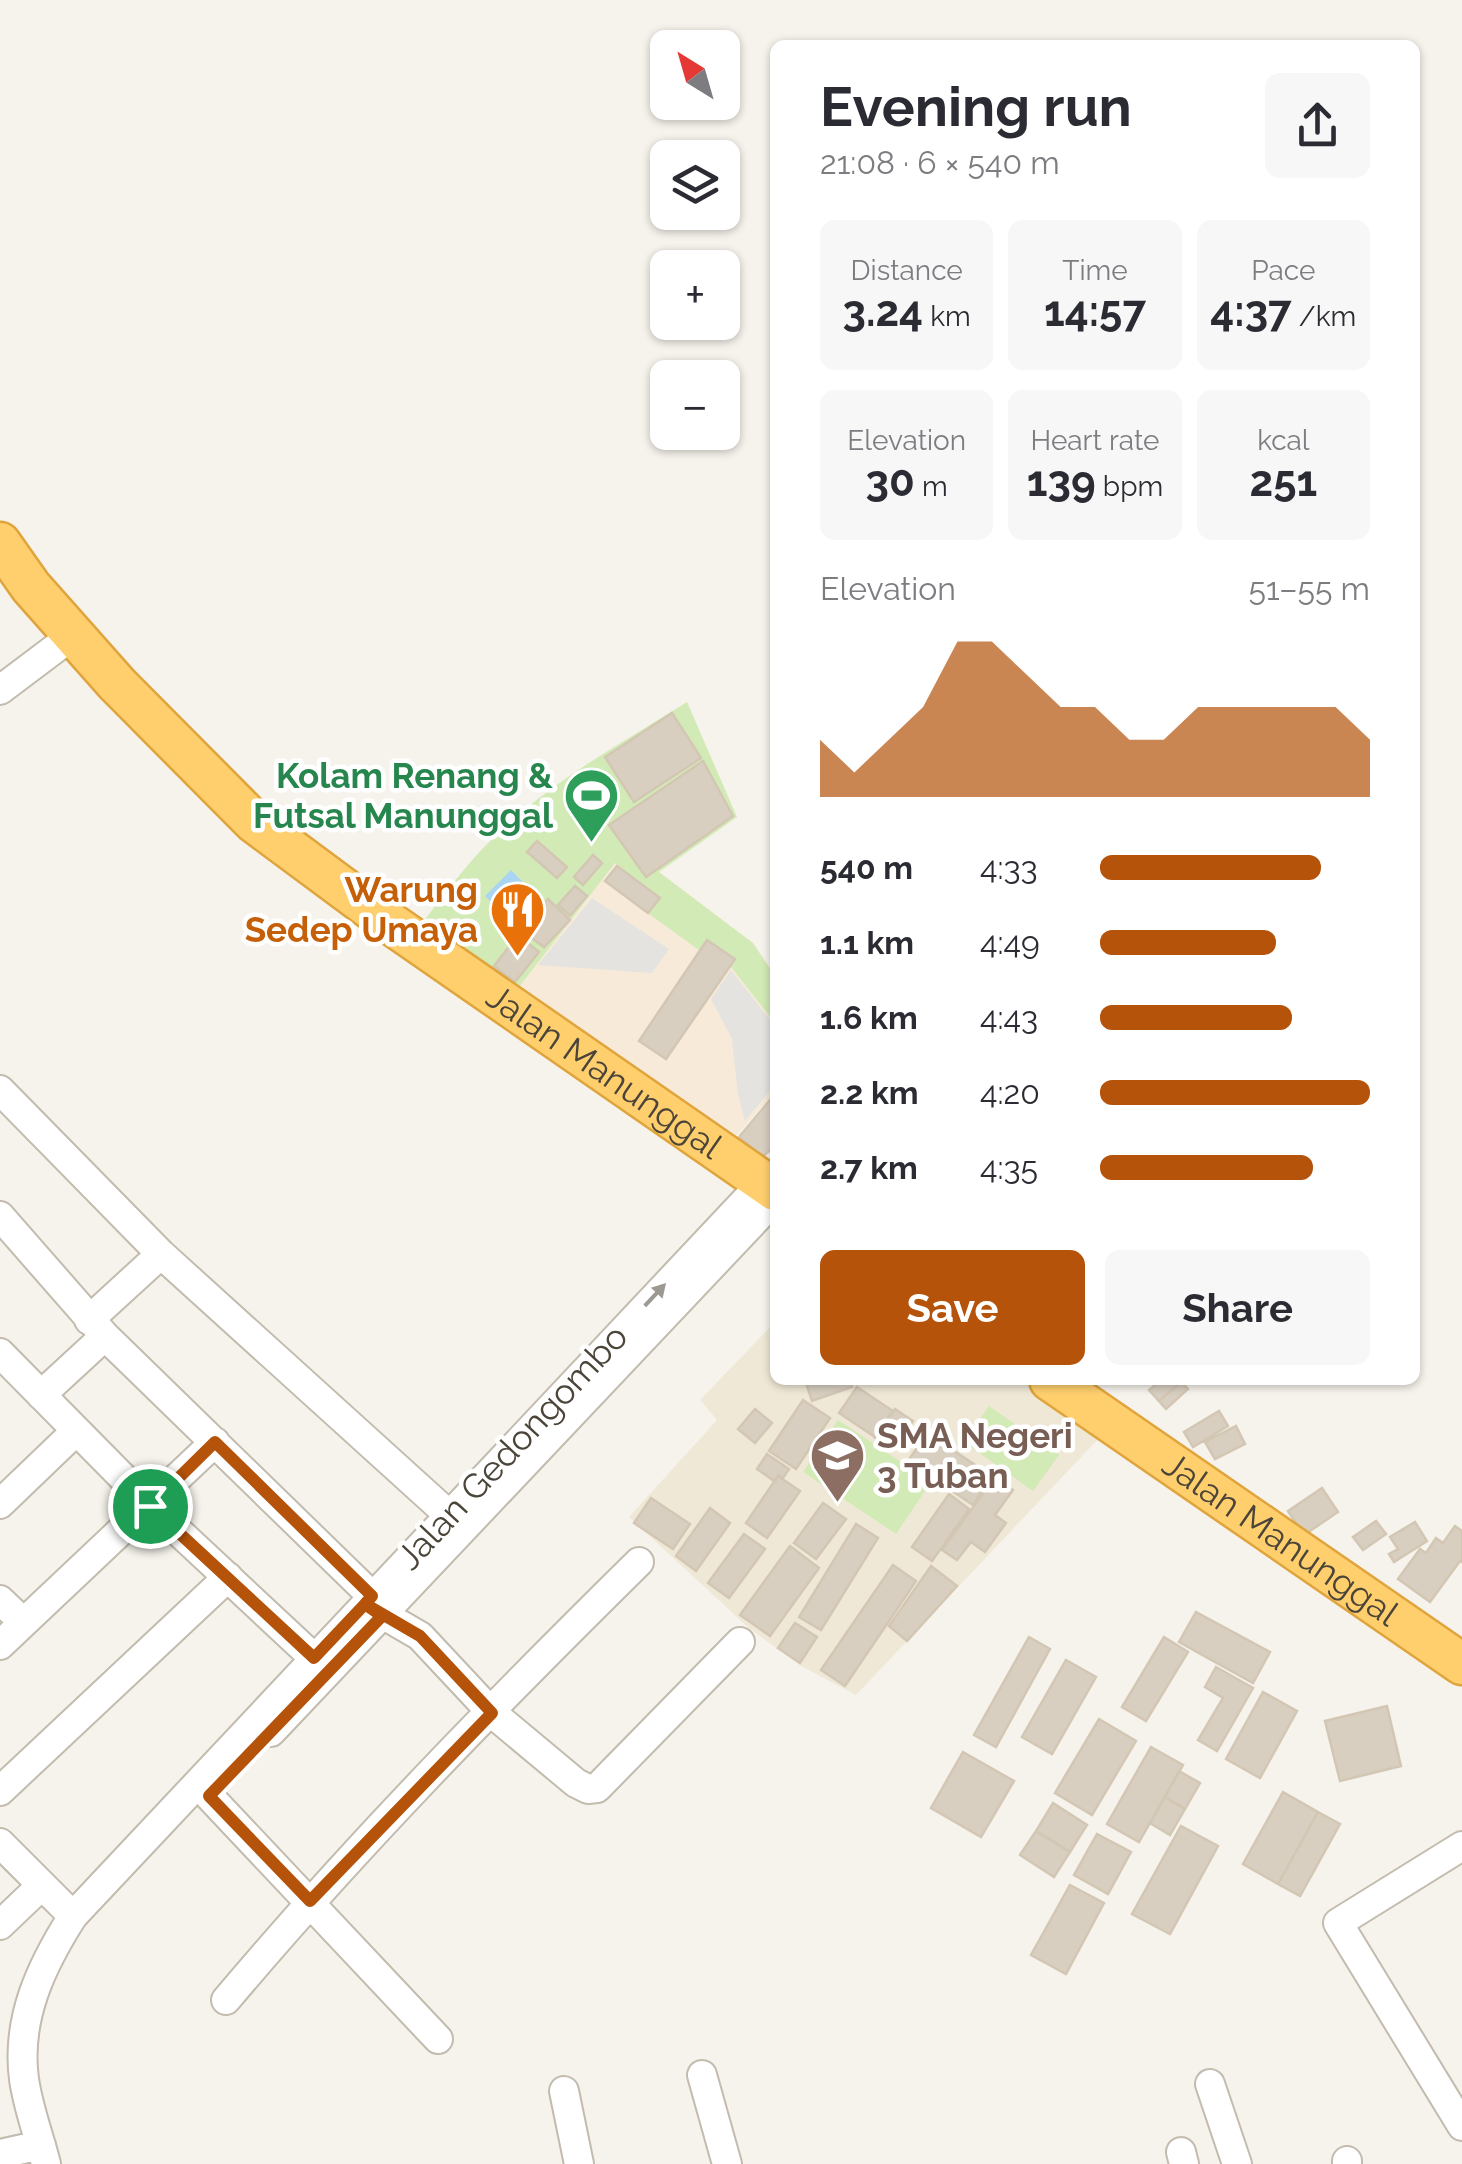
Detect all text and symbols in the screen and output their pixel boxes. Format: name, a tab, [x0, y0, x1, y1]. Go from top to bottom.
north arrow	[650, 30, 740, 120]
map controls	[650, 30, 740, 450]
button: share	[1265, 73, 1370, 178]
text: Evening run	[820, 74, 1132, 139]
button: layers	[650, 140, 740, 230]
text: 21:08 · 6 × 540 m	[820, 144, 1060, 181]
button: +	[650, 250, 740, 340]
text: Distance	[851, 254, 963, 287]
text: Time	[1062, 254, 1128, 287]
text: Pace	[1251, 254, 1315, 287]
text: 3.24	[843, 287, 923, 336]
text: 14:57	[1044, 287, 1146, 336]
text: 4:37	[1210, 287, 1292, 336]
text: km	[923, 300, 971, 333]
text: /km	[1292, 300, 1356, 333]
button: −	[650, 360, 740, 450]
text: Elevation	[847, 424, 966, 457]
text: Heart rate	[1031, 424, 1159, 457]
text: kcal	[1257, 424, 1309, 457]
text: 30	[866, 457, 915, 506]
text: 139	[1027, 457, 1096, 506]
text: 251	[1249, 457, 1317, 506]
text: m	[915, 470, 948, 503]
text: bpm	[1096, 470, 1163, 503]
text: Elevation	[820, 570, 956, 607]
text: 51–55 m	[1249, 570, 1370, 607]
place label: Kolam Renang & Futsal Manunggal	[253, 755, 554, 836]
sports icon: Kolam Renang & Futsal Manunggal	[562, 766, 622, 845]
text: 540 m	[820, 849, 913, 886]
text: 4:33	[980, 849, 1038, 886]
place label: Warung Sedep Umaya	[245, 869, 478, 950]
restaurant icon: Warung Sedep Umaya	[487, 880, 547, 959]
text: 1.1 km	[820, 924, 914, 961]
text: 4:49	[980, 924, 1040, 961]
street label: Jalan Manunggal	[479, 975, 730, 1167]
text: 1.6 km	[820, 999, 918, 1036]
text: 4:43	[980, 999, 1038, 1036]
text: 2.2 km	[820, 1074, 919, 1111]
text: 4:20	[980, 1074, 1040, 1111]
text: 2.7 km	[820, 1149, 918, 1186]
text: 4:35	[980, 1149, 1038, 1186]
button: Save	[820, 1250, 1085, 1365]
button: Share	[1105, 1250, 1370, 1365]
one-way arrow	[643, 1284, 666, 1308]
street label: Jalan Gedongombo	[388, 1316, 635, 1577]
place label: SMA Negeri 3 Tuban	[877, 1415, 1073, 1496]
school or university icon: SMA Negeri 3 Tuban	[808, 1426, 868, 1505]
street label: Jalan Manunggal	[1155, 1443, 1407, 1634]
pin	[108, 1464, 193, 1549]
icon: arrive	[123, 1479, 178, 1534]

